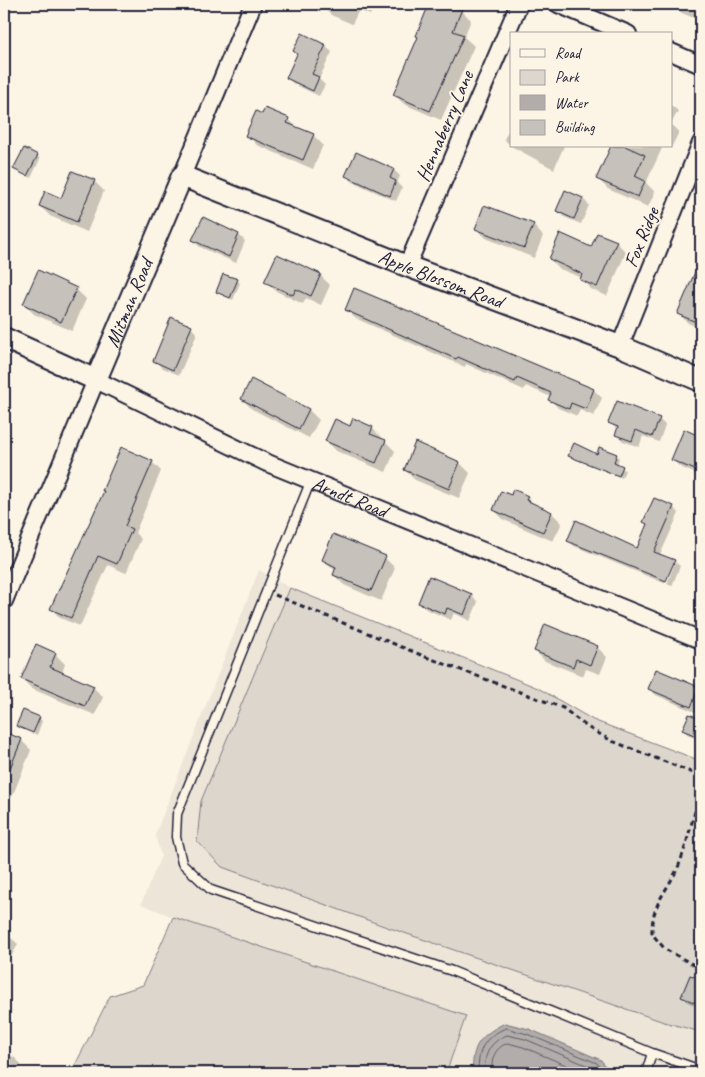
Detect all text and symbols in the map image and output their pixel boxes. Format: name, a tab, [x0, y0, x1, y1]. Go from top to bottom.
legend	[510, 32, 672, 148]
text: Road	[555, 44, 582, 63]
street label: Hennaberry Lane	[410, 66, 480, 185]
text: Park	[555, 68, 580, 87]
text: Water	[555, 94, 589, 113]
text: Building	[555, 118, 595, 137]
street label: Fox Ridge	[618, 202, 665, 271]
street label: Apple Blossom Road	[375, 244, 509, 315]
street label: Mitman Road	[99, 252, 160, 351]
street label: Arndt Road	[309, 471, 394, 525]

